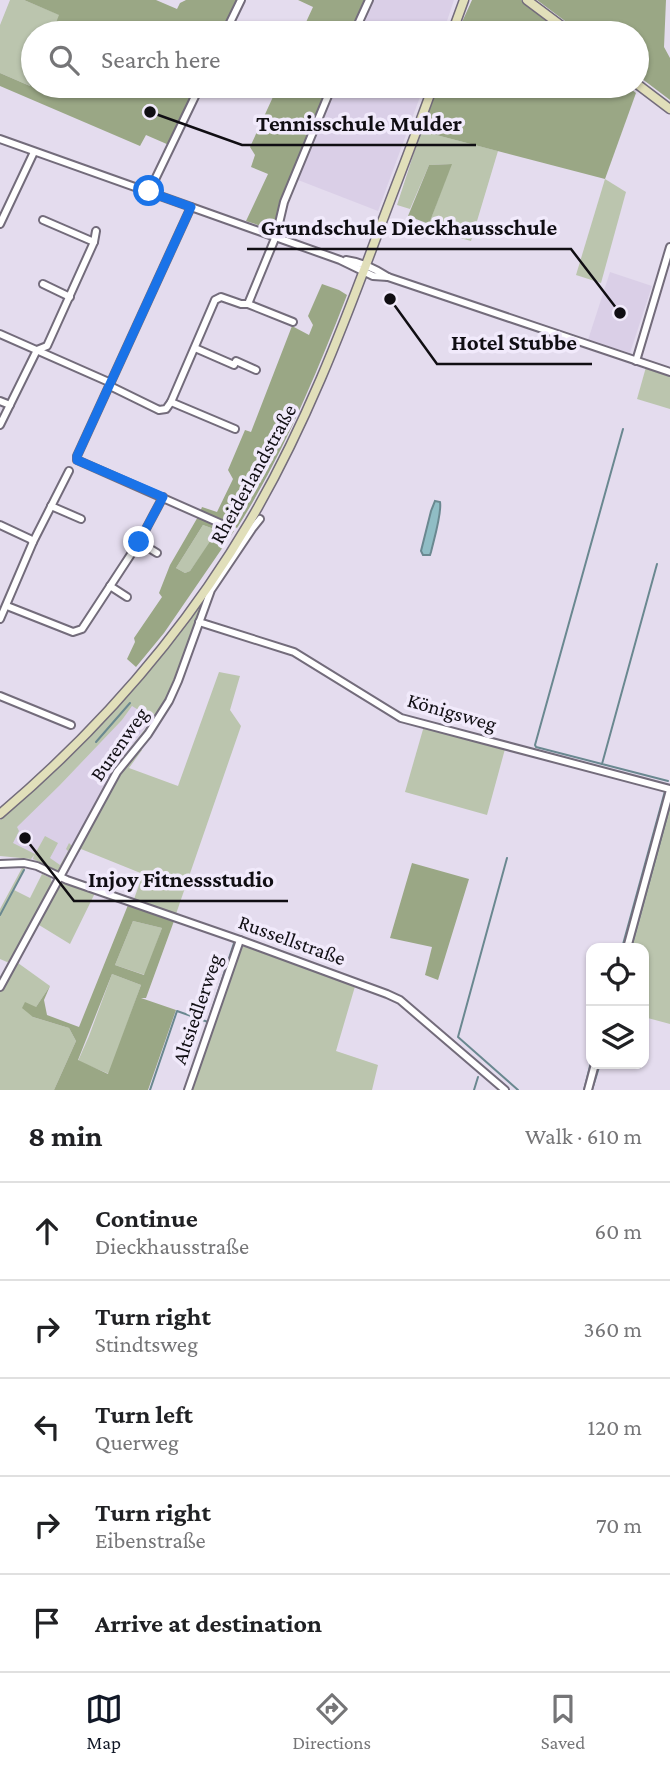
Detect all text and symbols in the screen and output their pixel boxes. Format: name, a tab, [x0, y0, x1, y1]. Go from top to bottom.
search box	[21, 21, 649, 98]
icon: search	[45, 41, 83, 79]
text: Search here	[101, 45, 220, 74]
callout: Tennisschule Mulder	[242, 101, 476, 145]
text: Tennisschule Mulder	[256, 110, 462, 136]
route start	[133, 175, 164, 206]
callout: Grundschule Dieckhausschule	[247, 205, 571, 249]
text: Grundschule Dieckhausschule	[261, 214, 558, 240]
callout: Hotel Stubbe	[437, 320, 592, 364]
text: Hotel Stubbe	[451, 329, 577, 355]
street label: Rheiderlandstraße	[205, 400, 301, 548]
route end	[123, 526, 154, 557]
street label: Königsweg	[405, 688, 499, 736]
street label: Burenweg	[85, 702, 153, 786]
callout: Injoy Fitnessstudio	[74, 857, 288, 901]
text: Injoy Fitnessstudio	[88, 866, 274, 892]
street label: Russellstraße	[235, 910, 349, 970]
map controls	[586, 943, 649, 1069]
button: locate	[586, 943, 649, 1006]
street label: Altsiedlerweg	[167, 951, 227, 1067]
button: layers	[586, 1006, 649, 1069]
text: 8 min	[28, 1119, 103, 1152]
text: Walk · 610 m	[525, 1123, 642, 1149]
text: Continue	[95, 1204, 198, 1233]
icon: ahead	[28, 1212, 66, 1250]
text: 60 m	[595, 1218, 642, 1244]
text: Dieckhausstraße	[95, 1233, 249, 1259]
text: Turn right	[95, 1302, 211, 1331]
icon: right	[28, 1310, 66, 1348]
text: 360 m	[584, 1316, 642, 1342]
text: Stindtsweg	[95, 1331, 198, 1357]
text: Turn left	[95, 1400, 193, 1429]
icon: left	[28, 1408, 66, 1446]
text: 120 m	[588, 1414, 642, 1440]
text: Querweg	[95, 1429, 179, 1455]
text: Turn right	[95, 1498, 211, 1527]
icon: right	[28, 1506, 66, 1544]
text: 70 m	[596, 1512, 642, 1538]
text: Eibenstraße	[95, 1527, 206, 1553]
icon: arrive	[28, 1604, 66, 1642]
text: Arrive at destination	[95, 1609, 322, 1638]
tab: Map	[85, 1690, 123, 1753]
tab: Directions	[292, 1690, 371, 1753]
tab: Saved	[541, 1690, 585, 1753]

